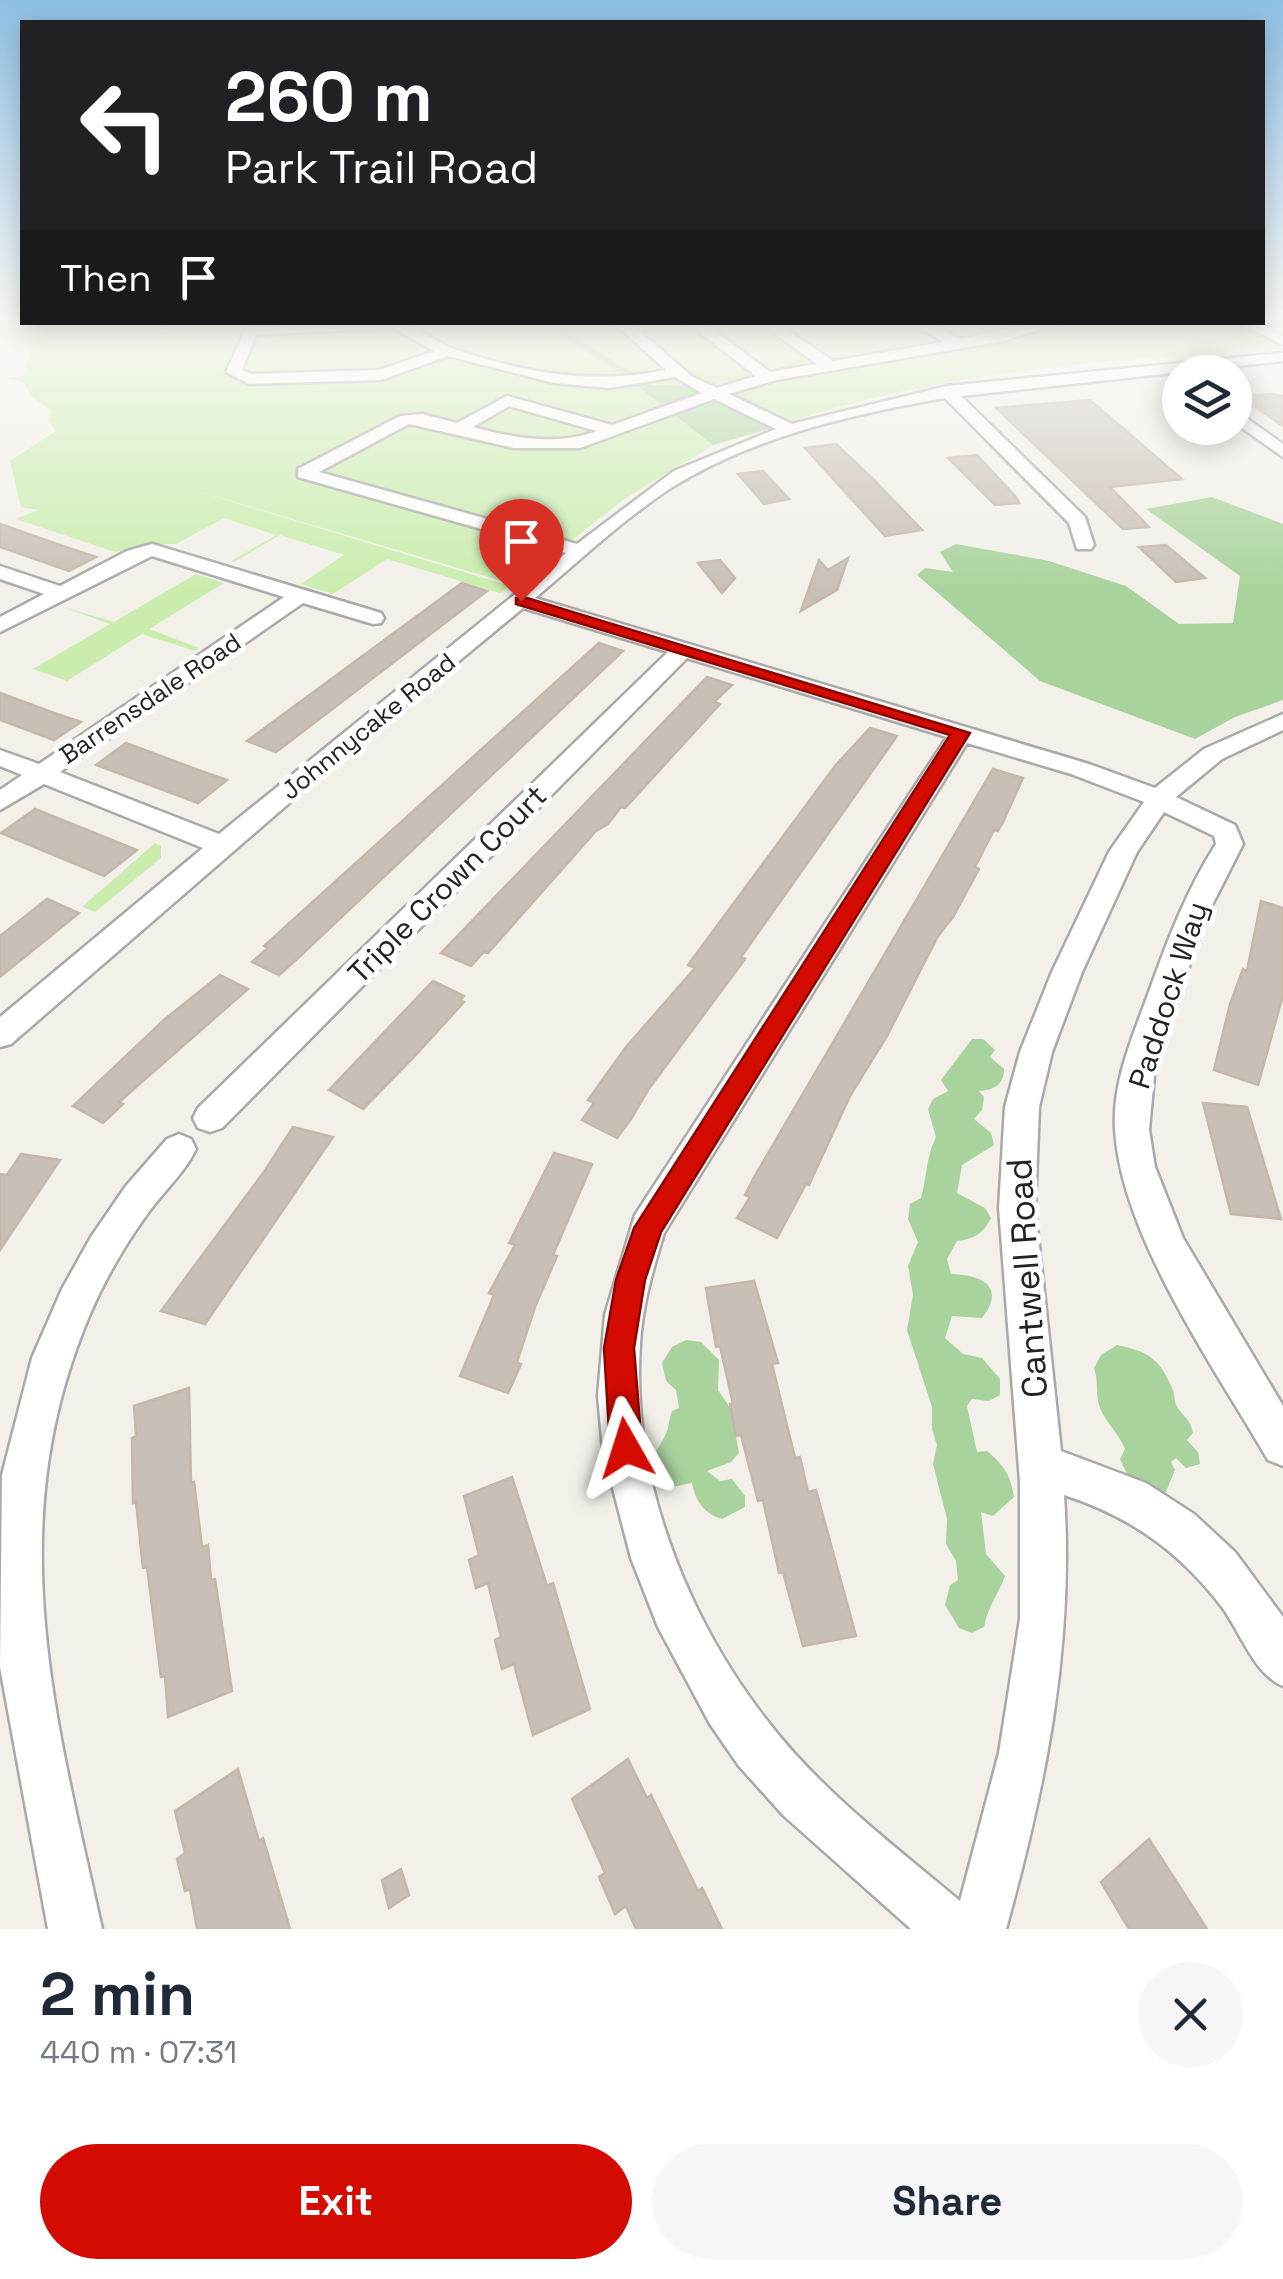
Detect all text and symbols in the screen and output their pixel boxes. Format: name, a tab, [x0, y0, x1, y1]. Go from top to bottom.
text: 260 m	[225, 52, 433, 141]
icon: left	[60, 60, 190, 190]
text: Park Trail Road	[225, 139, 538, 196]
icon: arrive	[171, 250, 226, 305]
text: Then	[60, 254, 151, 302]
map controls	[1162, 355, 1252, 445]
button: layers	[1162, 355, 1252, 445]
pin	[479, 499, 564, 602]
icon: arrive	[494, 514, 549, 569]
street label: Barrensdale Road	[53, 626, 247, 770]
street label: Johnnycake Road	[274, 646, 462, 806]
street label: Triple Crown Court	[339, 776, 555, 992]
street label: Paddock Way	[1119, 897, 1217, 1093]
street label: Cantwell Road	[997, 1157, 1057, 1399]
position arrow	[574, 1396, 678, 1500]
text: 2 min	[40, 1956, 195, 2033]
button: close	[1138, 1962, 1243, 2067]
text: 440 m · 07:31	[40, 2032, 237, 2072]
button: Exit	[40, 2144, 632, 2259]
button: Share	[652, 2144, 1243, 2259]

